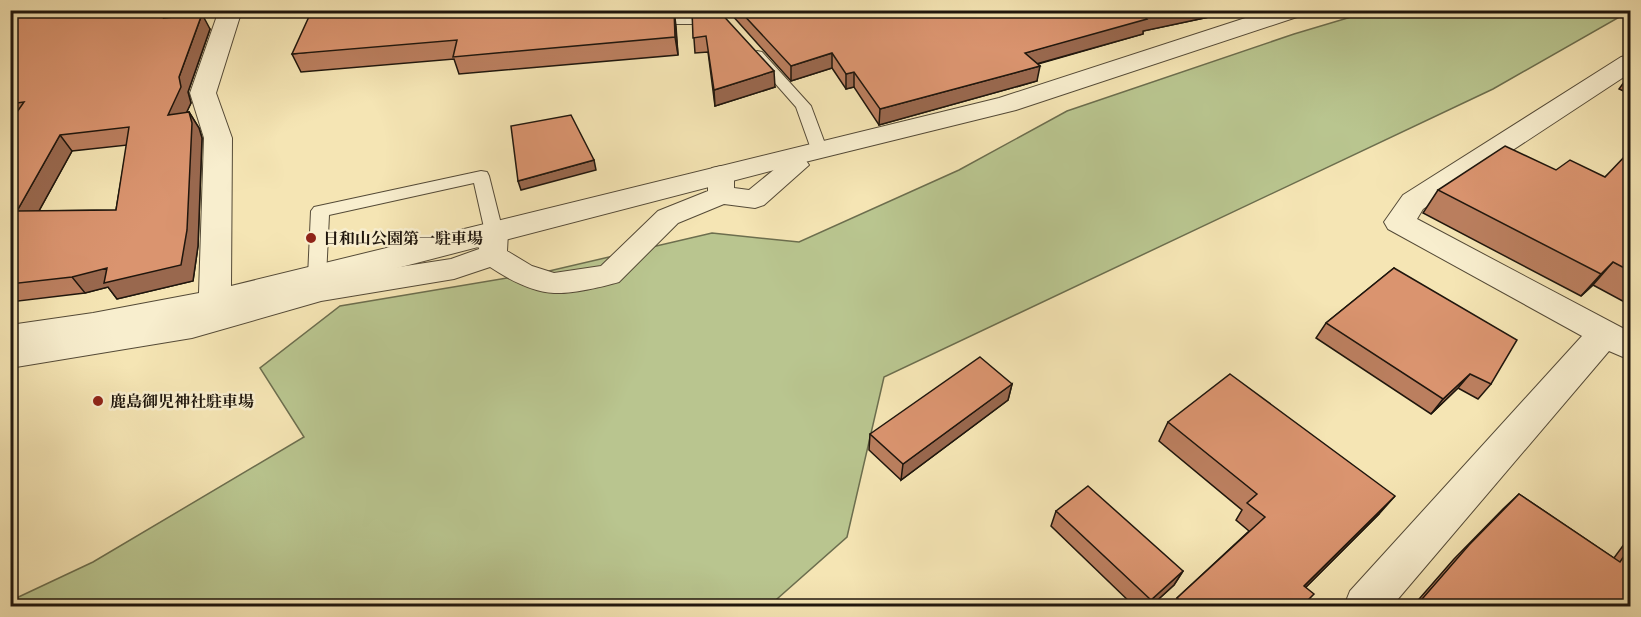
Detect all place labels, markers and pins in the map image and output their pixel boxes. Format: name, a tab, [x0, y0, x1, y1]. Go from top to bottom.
place label: 日和山公園第一駐車場	[323, 228, 483, 248]
marker: 日和山公園第一駐車場	[304, 231, 318, 245]
place label: 鹿島御児神社駐車場	[110, 391, 254, 411]
marker: 鹿島御児神社駐車場	[91, 394, 105, 408]

